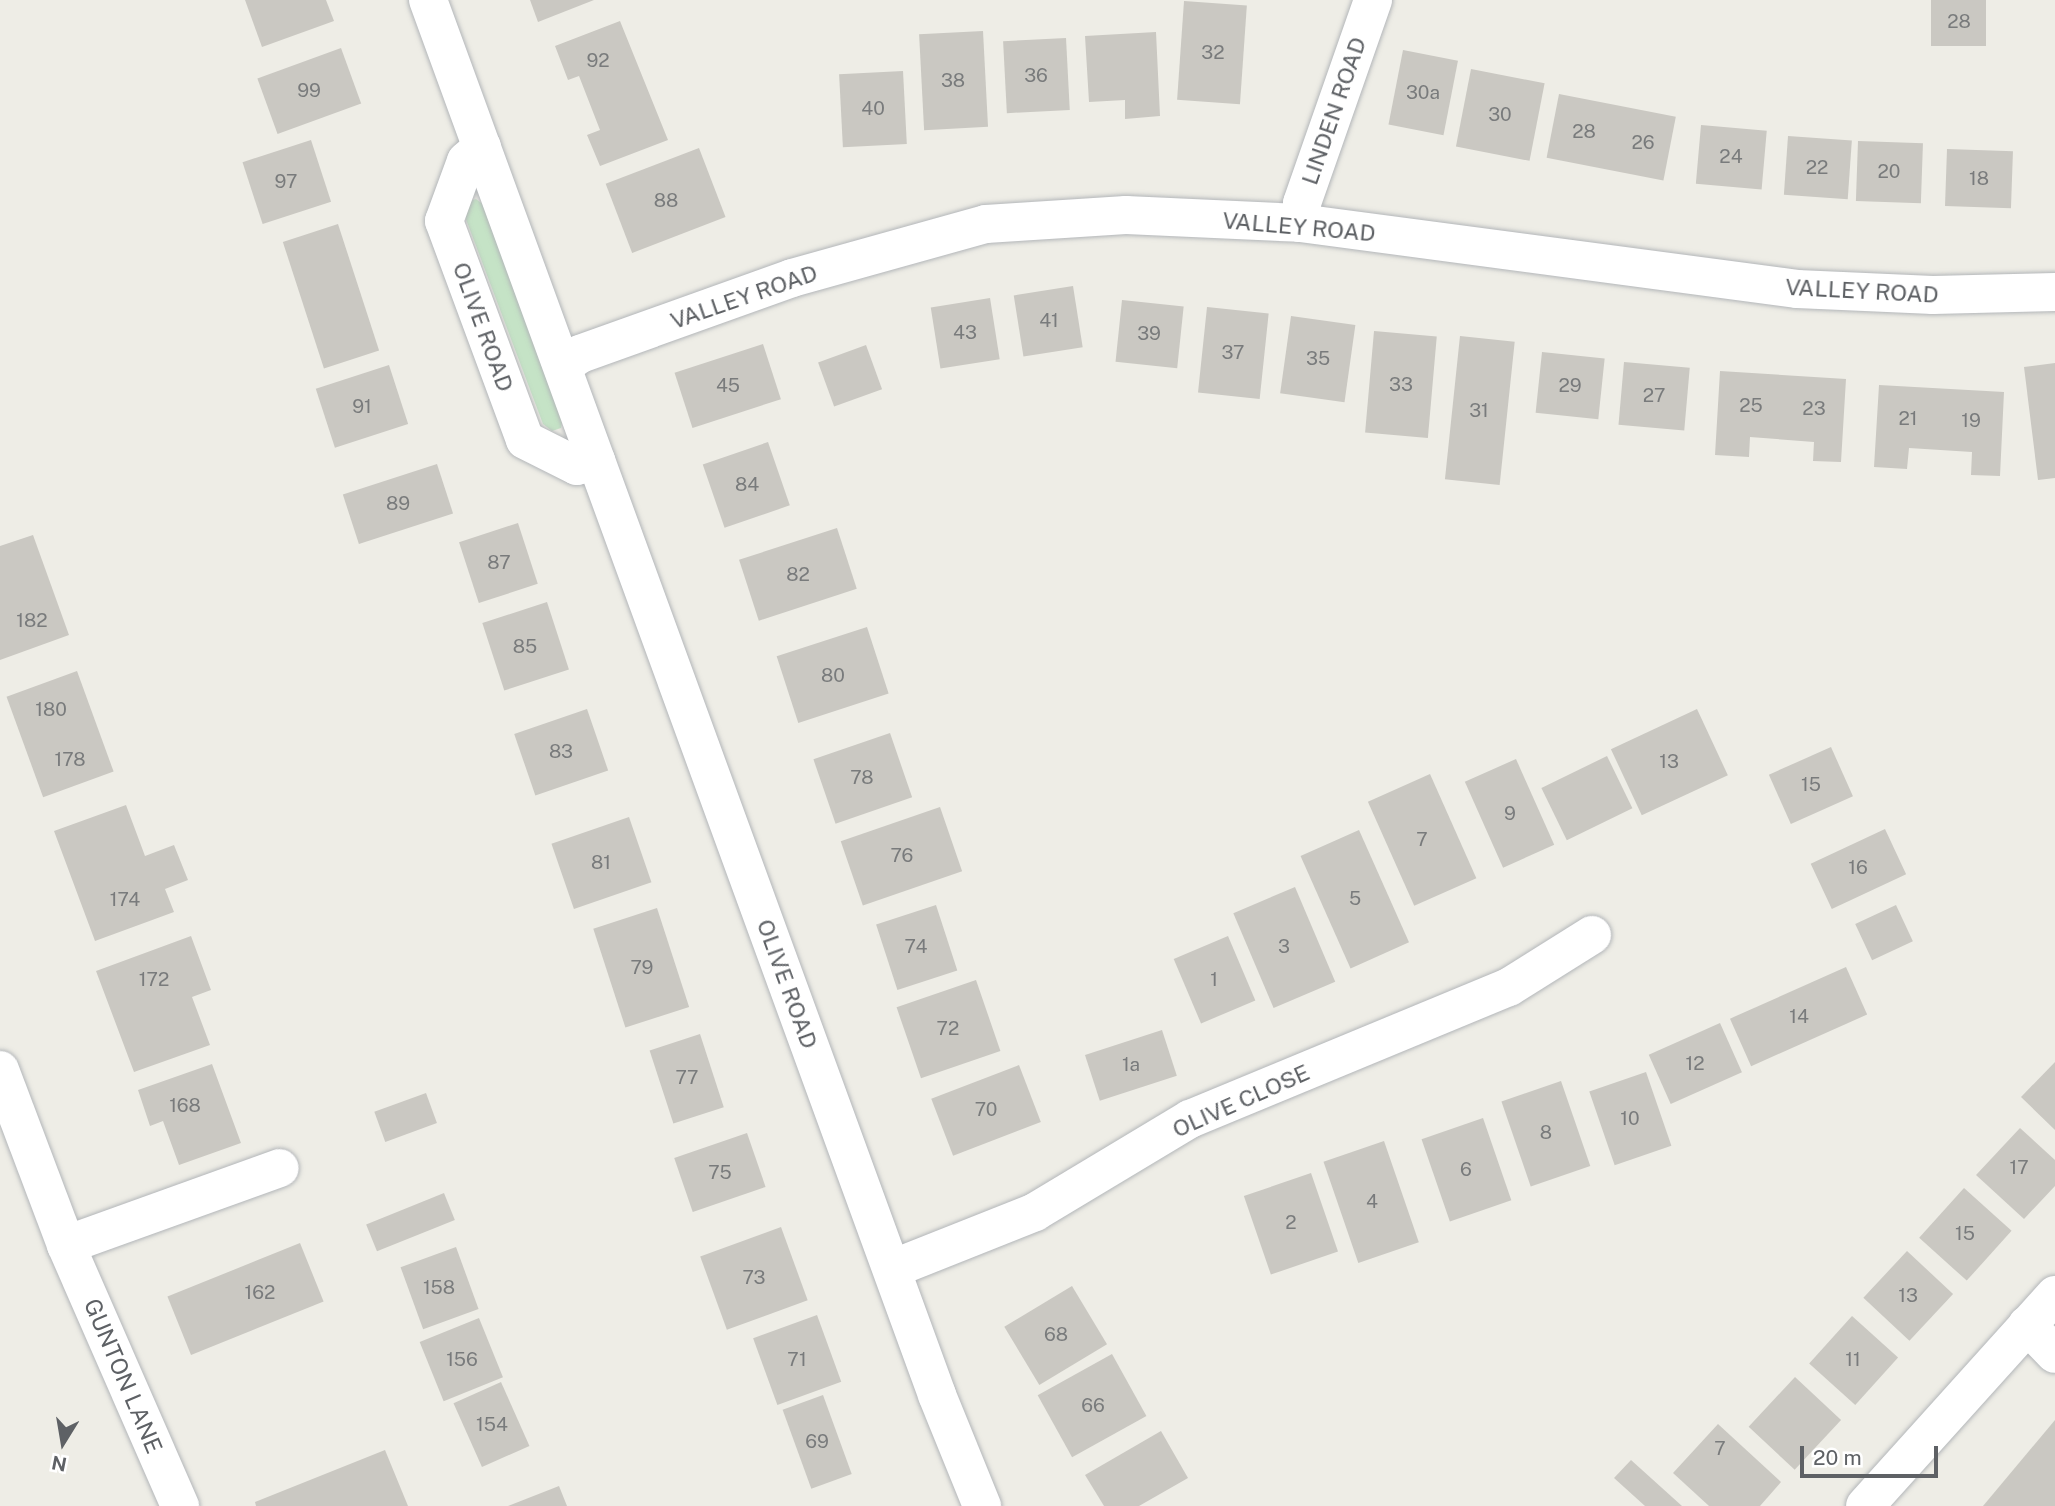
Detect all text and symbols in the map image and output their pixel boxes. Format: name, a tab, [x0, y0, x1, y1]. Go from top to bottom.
house number: 28	[1947, 11, 1971, 33]
street label: LINDEN ROAD	[1296, 34, 1372, 188]
house number: 32	[1201, 42, 1225, 64]
house number: 92	[586, 50, 610, 72]
house number: 36	[1024, 65, 1048, 87]
house number: 38	[941, 70, 965, 92]
house number: 99	[297, 80, 321, 102]
house number: 30a	[1406, 82, 1440, 104]
house number: 40	[861, 98, 885, 120]
house number: 30	[1488, 104, 1512, 126]
house number: 28	[1572, 121, 1596, 143]
house number: 26	[1631, 132, 1655, 154]
house number: 24	[1719, 146, 1743, 168]
house number: 22	[1806, 157, 1828, 179]
house number: 20	[1878, 161, 1900, 183]
house number: 18	[1969, 168, 1989, 190]
house number: 97	[275, 171, 297, 193]
house number: 88	[654, 190, 678, 212]
street label: VALLEY ROAD	[1221, 207, 1377, 247]
street label: OLIVE ROAD	[447, 259, 519, 395]
street label: VALLEY ROAD	[667, 259, 821, 335]
street label: VALLEY ROAD	[1785, 273, 1939, 309]
house number: 41	[1039, 310, 1059, 332]
house number: 43	[953, 322, 977, 344]
house number: 39	[1137, 323, 1161, 345]
house number: 37	[1221, 342, 1245, 364]
house number: 35	[1306, 348, 1330, 370]
house number: 33	[1389, 374, 1413, 396]
house number: 45	[716, 375, 740, 397]
house number: 29	[1558, 375, 1582, 397]
house number: 27	[1643, 385, 1665, 407]
house number: 25	[1739, 395, 1763, 417]
house number: 91	[352, 396, 372, 418]
house number: 23	[1802, 398, 1826, 420]
house number: 31	[1469, 400, 1489, 422]
house number: 21	[1898, 408, 1918, 430]
house number: 19	[1961, 410, 1981, 432]
house number: 84	[735, 474, 759, 496]
house number: 89	[386, 493, 410, 515]
house number: 87	[487, 552, 511, 574]
house number: 82	[786, 564, 810, 586]
house number: 182	[16, 610, 48, 632]
house number: 85	[513, 636, 537, 658]
house number: 80	[821, 665, 845, 687]
house number: 180	[35, 699, 67, 721]
house number: 83	[549, 741, 573, 763]
house number: 178	[54, 749, 86, 771]
house number: 13	[1659, 751, 1679, 773]
house number: 78	[850, 767, 874, 789]
house number: 15	[1801, 774, 1821, 796]
house number: 9	[1504, 803, 1516, 825]
house number: 7	[1416, 829, 1428, 851]
house number: 76	[891, 845, 913, 867]
house number: 81	[591, 852, 611, 874]
house number: 16	[1848, 857, 1868, 879]
house number: 5	[1349, 888, 1361, 910]
house number: 174	[110, 889, 140, 911]
street label: OLIVE ROAD	[751, 916, 823, 1052]
house number: 74	[905, 936, 927, 958]
house number: 3	[1278, 936, 1290, 958]
house number: 79	[631, 957, 653, 979]
house number: 172	[139, 969, 169, 991]
house number: 1	[1210, 969, 1218, 991]
house number: 14	[1789, 1006, 1809, 1028]
house number: 72	[937, 1018, 959, 1040]
house number: 12	[1685, 1053, 1705, 1075]
house number: 1a	[1122, 1054, 1140, 1076]
street label: OLIVE CLOSE	[1168, 1058, 1314, 1144]
house number: 77	[675, 1067, 699, 1089]
house number: 168	[169, 1095, 201, 1117]
house number: 70	[975, 1099, 997, 1121]
house number: 10	[1620, 1108, 1640, 1130]
house number: 8	[1540, 1122, 1552, 1144]
house number: 17	[2009, 1157, 2029, 1179]
house number: 6	[1460, 1159, 1472, 1181]
house number: 75	[708, 1162, 732, 1184]
house number: 4	[1366, 1191, 1378, 1213]
house number: 2	[1285, 1212, 1297, 1234]
house number: 15	[1955, 1223, 1975, 1245]
house number: 73	[742, 1267, 766, 1289]
house number: 158	[423, 1277, 455, 1299]
house number: 162	[245, 1282, 275, 1304]
house number: 13	[1898, 1285, 1918, 1307]
street label: GUNTON LANE	[78, 1295, 168, 1457]
house number: 68	[1044, 1324, 1068, 1346]
house number: 156	[446, 1349, 478, 1371]
house number: 71	[787, 1349, 807, 1371]
house number: 11	[1845, 1349, 1861, 1371]
house number: 66	[1081, 1395, 1105, 1417]
north arrow	[28, 1408, 98, 1478]
house number: 154	[476, 1414, 508, 1436]
house number: 69	[805, 1431, 829, 1453]
scale bar	[1803, 1432, 1941, 1476]
house number: 7	[1714, 1438, 1726, 1460]
text: 20 m	[1813, 1445, 1862, 1470]
text: N	[50, 1451, 68, 1476]

